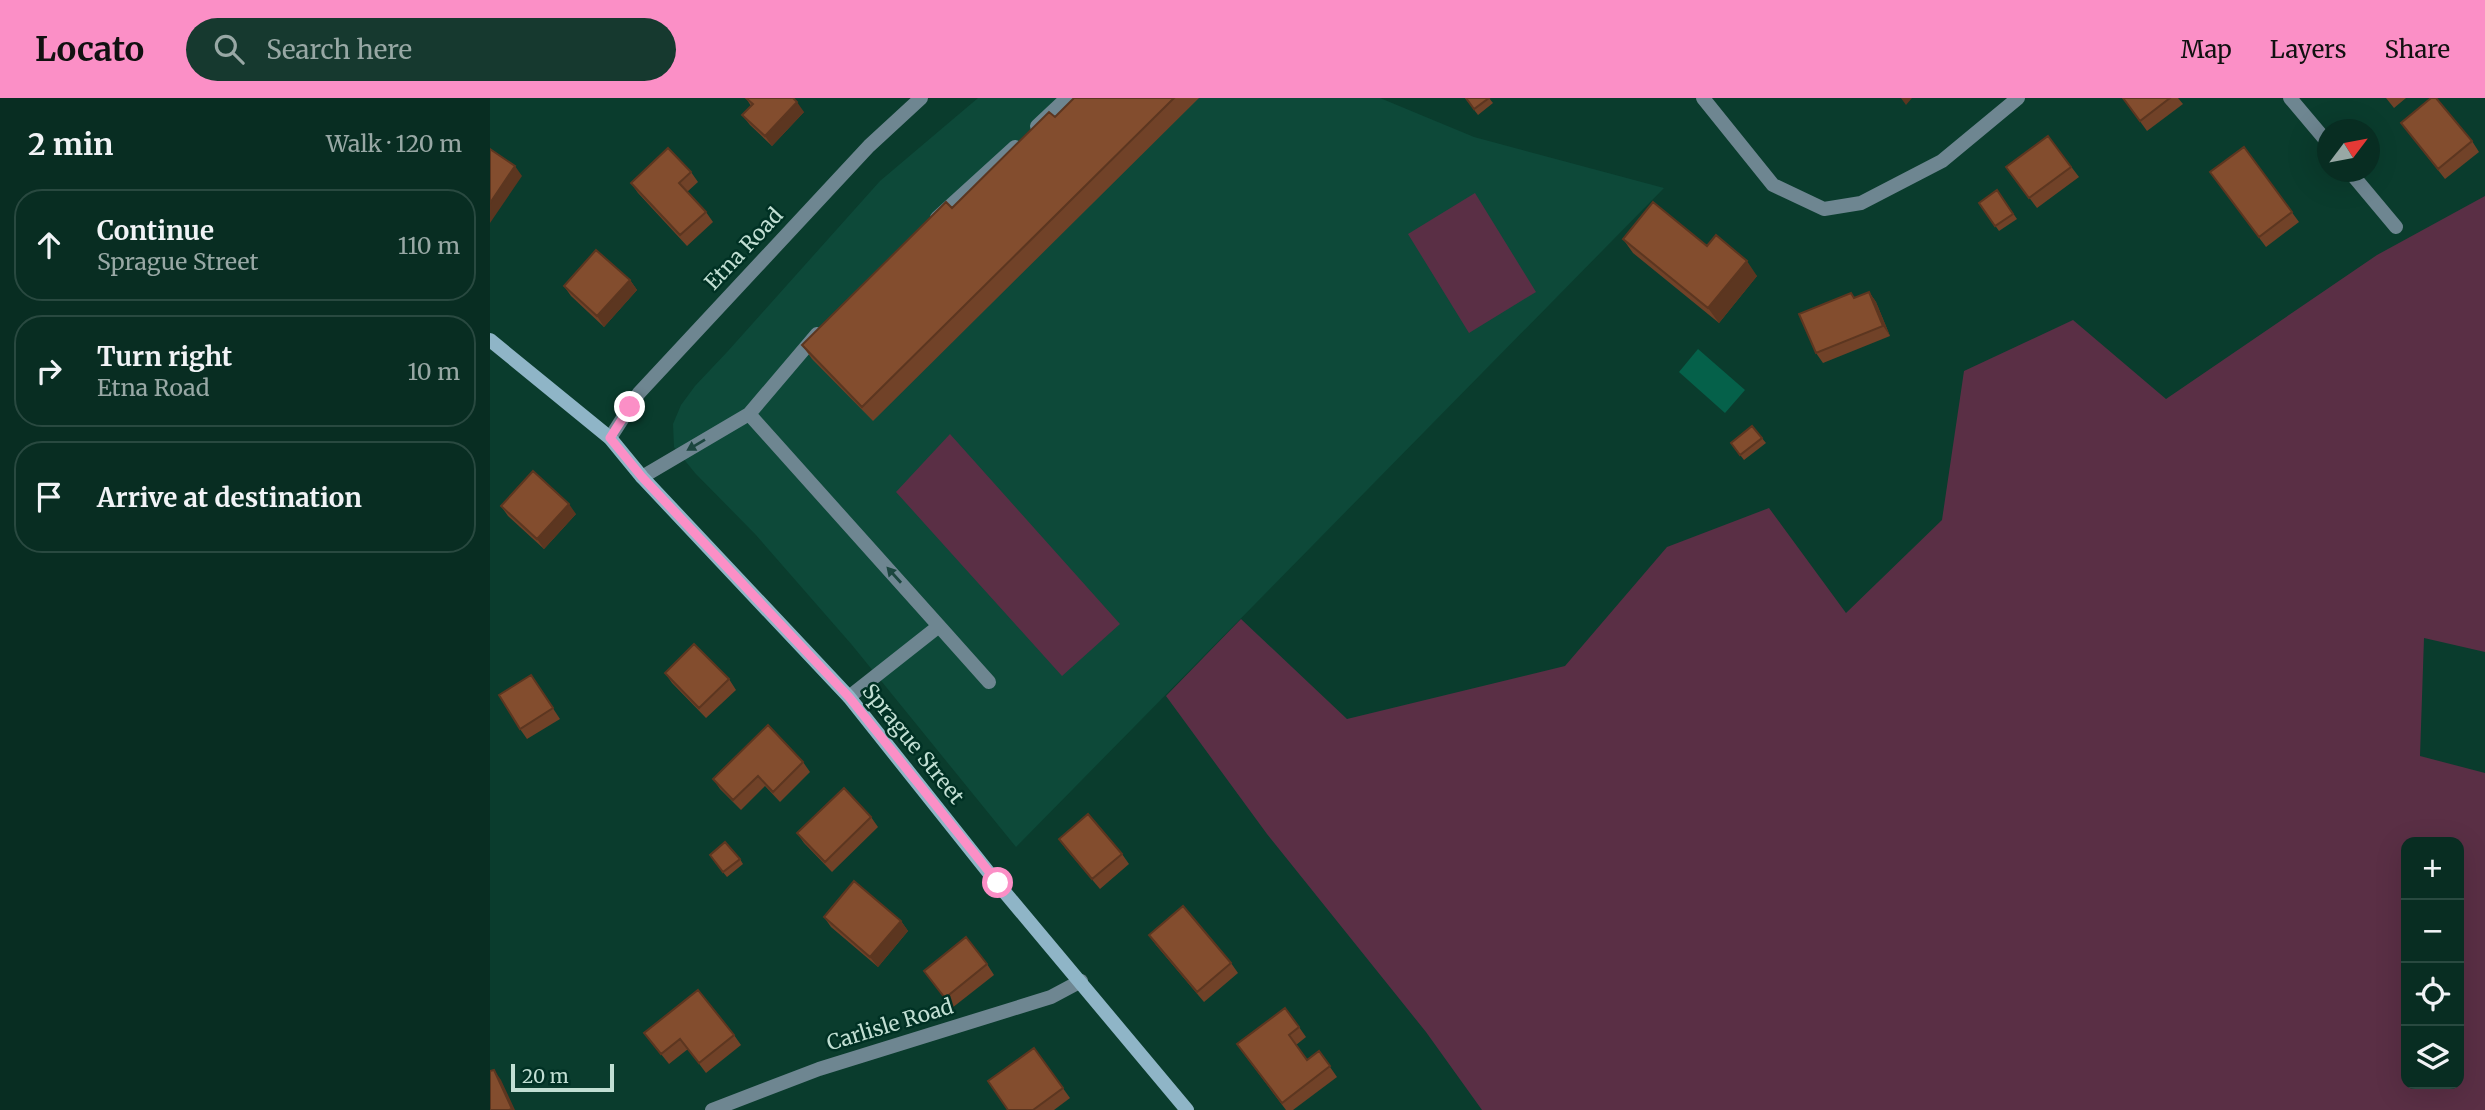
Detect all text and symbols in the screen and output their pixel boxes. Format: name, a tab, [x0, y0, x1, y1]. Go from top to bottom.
search box	[186, 18, 676, 81]
text: Locato	[35, 29, 144, 70]
icon: search	[210, 30, 248, 68]
text: Search here	[266, 33, 412, 66]
text: Map	[2181, 34, 2232, 65]
text: Layers	[2270, 34, 2346, 65]
text: Share	[2384, 34, 2450, 65]
north arrow	[2317, 119, 2380, 182]
text: 2 min	[28, 125, 113, 163]
text: Walk · 120 m	[326, 129, 462, 158]
street label: Etna Road	[699, 202, 789, 295]
text: Continue	[97, 214, 214, 247]
icon: ahead	[30, 226, 68, 264]
text: 110 m	[398, 231, 460, 260]
text: Sprague Street	[97, 247, 258, 276]
text: Turn right	[97, 340, 232, 373]
icon: right	[30, 352, 68, 390]
text: 10 m	[407, 357, 460, 386]
text: Etna Road	[97, 373, 209, 402]
route end	[614, 391, 645, 422]
one-way arrow	[686, 439, 705, 452]
icon: arrive	[30, 478, 68, 516]
text: Arrive at destination	[97, 481, 362, 514]
one-way arrow	[886, 567, 902, 584]
street label: Sprague Street	[857, 678, 970, 809]
map controls	[2401, 837, 2464, 1089]
button: +	[2401, 837, 2464, 900]
route start	[982, 867, 1013, 898]
button: −	[2401, 900, 2464, 963]
button: locate	[2401, 963, 2464, 1026]
street label: Carlisle Road	[823, 992, 957, 1057]
button: layers	[2401, 1026, 2464, 1089]
scale bar	[511, 1061, 614, 1093]
text: 20 m	[522, 1064, 569, 1088]

